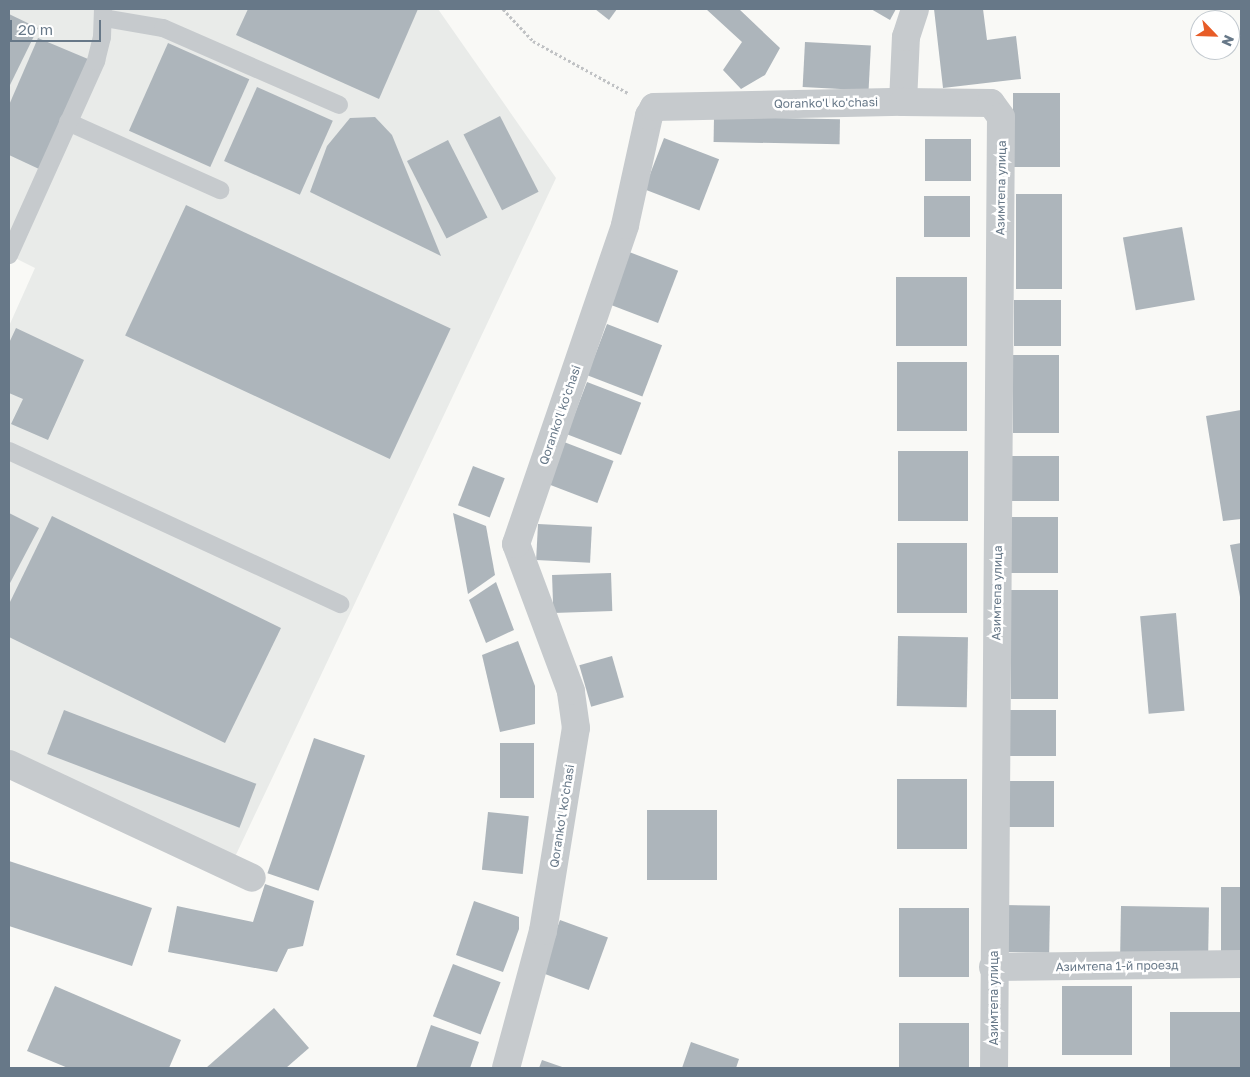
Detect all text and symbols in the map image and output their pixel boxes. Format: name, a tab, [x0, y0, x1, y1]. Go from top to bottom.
scale bar	[12, 10, 104, 42]
north arrow	[1190, 10, 1240, 60]
text: 20 m	[18, 20, 53, 38]
text: N	[1218, 33, 1238, 49]
street label: Qoranko'l ko'chasi	[774, 95, 878, 111]
street label: Азимтепа улица	[993, 140, 1009, 236]
street label: Qoranko'l ko'chasi	[536, 363, 584, 467]
street label: Азимтепа улица	[989, 545, 1005, 641]
street label: Qoranko'l ko'chasi	[547, 763, 577, 869]
street label: Азимтепа улица	[987, 950, 1001, 1046]
street label: Азимтепа 1-й проезд	[1055, 958, 1179, 974]

